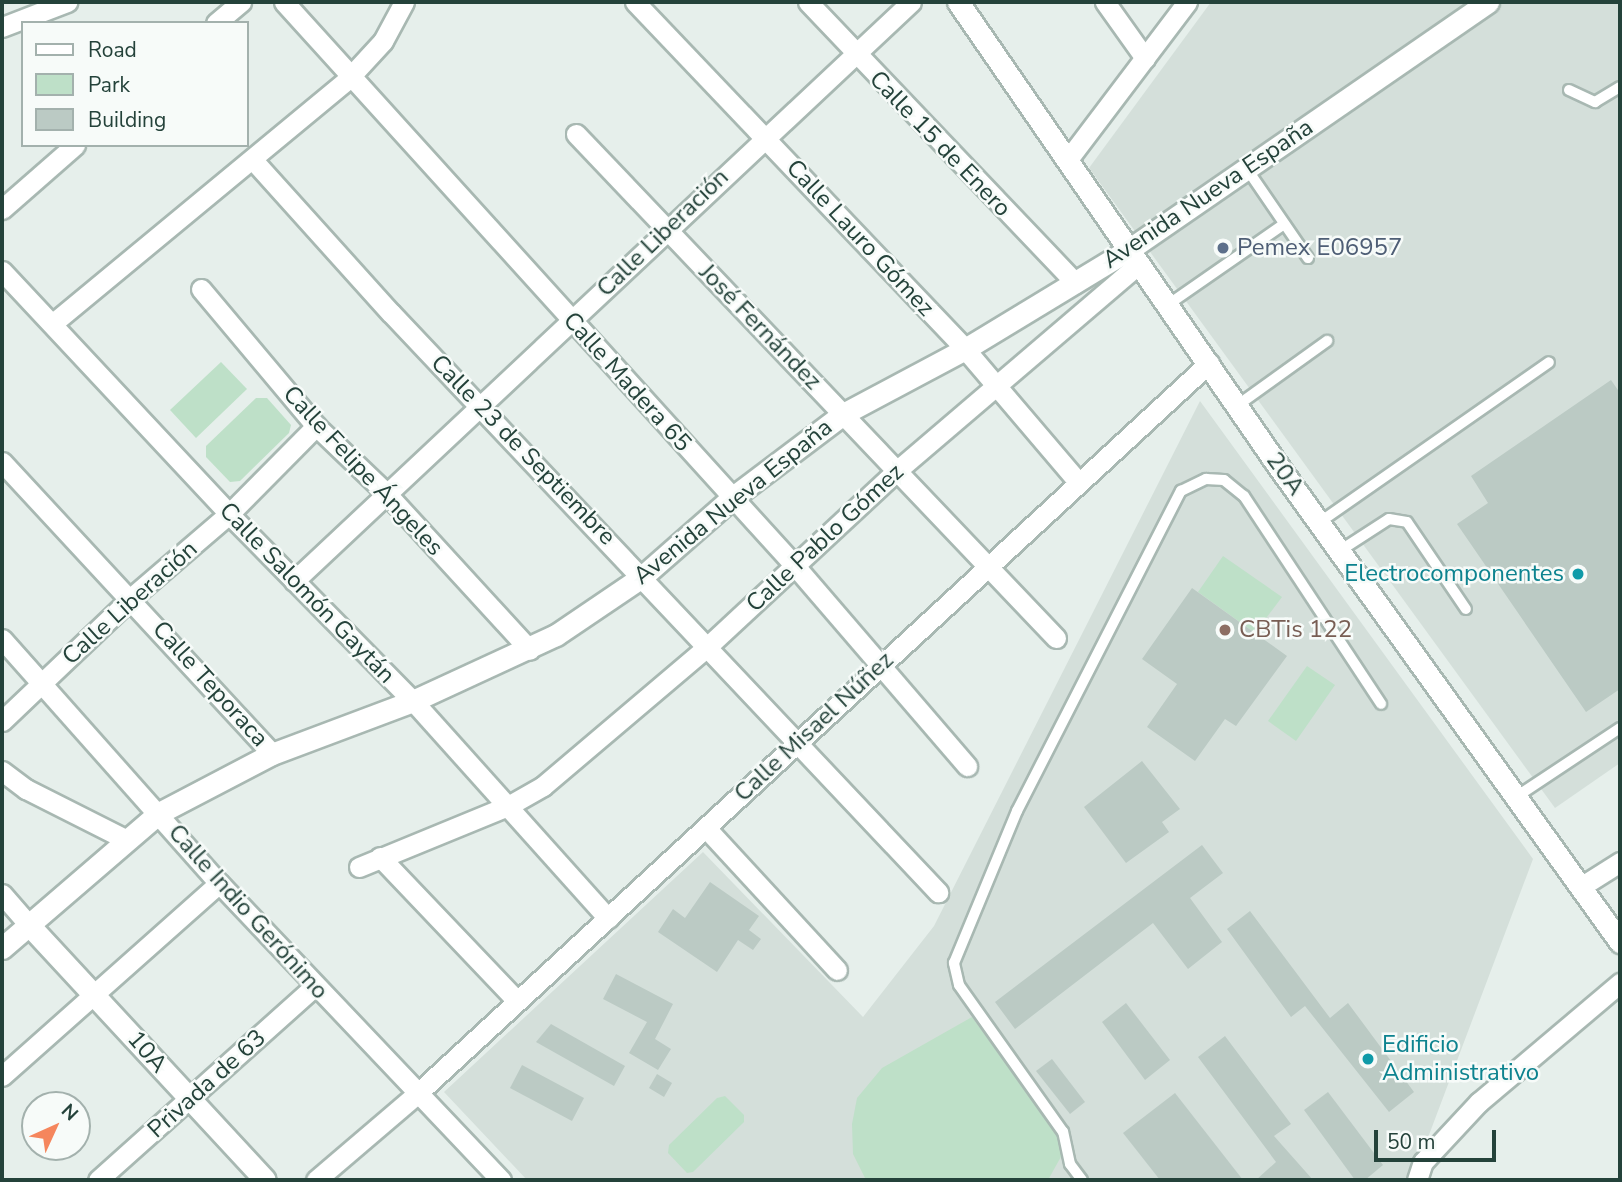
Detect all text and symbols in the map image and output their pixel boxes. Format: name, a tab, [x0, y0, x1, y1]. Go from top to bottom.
legend	[21, 21, 248, 147]
text: Road	[88, 36, 137, 64]
street label: Calle 15 de Enero	[863, 65, 1017, 223]
text: Park	[88, 71, 130, 99]
text: Building	[88, 106, 166, 134]
street label: Avenida Nueva España	[1097, 113, 1319, 275]
street label: Calle Lauro Gómez	[780, 154, 940, 322]
street label: Calle Liberación	[591, 163, 735, 303]
place label: Pemex E06957	[1237, 234, 1402, 262]
marker: Pemex E06957	[1215, 240, 1231, 256]
street label: José Fernández	[693, 258, 827, 396]
street label: Calle Madera 65	[557, 306, 697, 458]
street label: Calle 23 de Septiembre	[425, 349, 621, 551]
street label: Calle Felipe Ángeles	[277, 380, 449, 562]
street label: Avenida Nueva España	[628, 413, 838, 591]
street label: 20A	[1260, 447, 1310, 501]
street label: Calle Pablo Gómez	[740, 458, 910, 618]
street label: Calle Salomón Gaytán	[213, 497, 401, 689]
street label: Calle Liberación	[57, 535, 203, 671]
place label: Electrocomponentes	[1344, 560, 1564, 588]
marker: Electrocomponentes	[1570, 566, 1586, 582]
street label: Calle Teporaca	[146, 615, 274, 753]
place label: CBTis 122	[1239, 616, 1352, 644]
marker: CBTis 122	[1217, 622, 1233, 638]
street label: Calle Misael Núñez	[729, 646, 899, 808]
street label: Calle Indio Gerónimo	[162, 819, 334, 1005]
street label: Privada de 63	[142, 1024, 272, 1144]
street label: 10A	[121, 1025, 173, 1079]
place label: Edificio Administrativo	[1382, 1031, 1539, 1087]
marker: Edificio Administrativo	[1360, 1051, 1376, 1067]
north arrow	[21, 1091, 91, 1161]
text: N	[55, 1098, 84, 1127]
scale bar	[1377, 1116, 1500, 1160]
text: 50 m	[1387, 1128, 1436, 1156]

